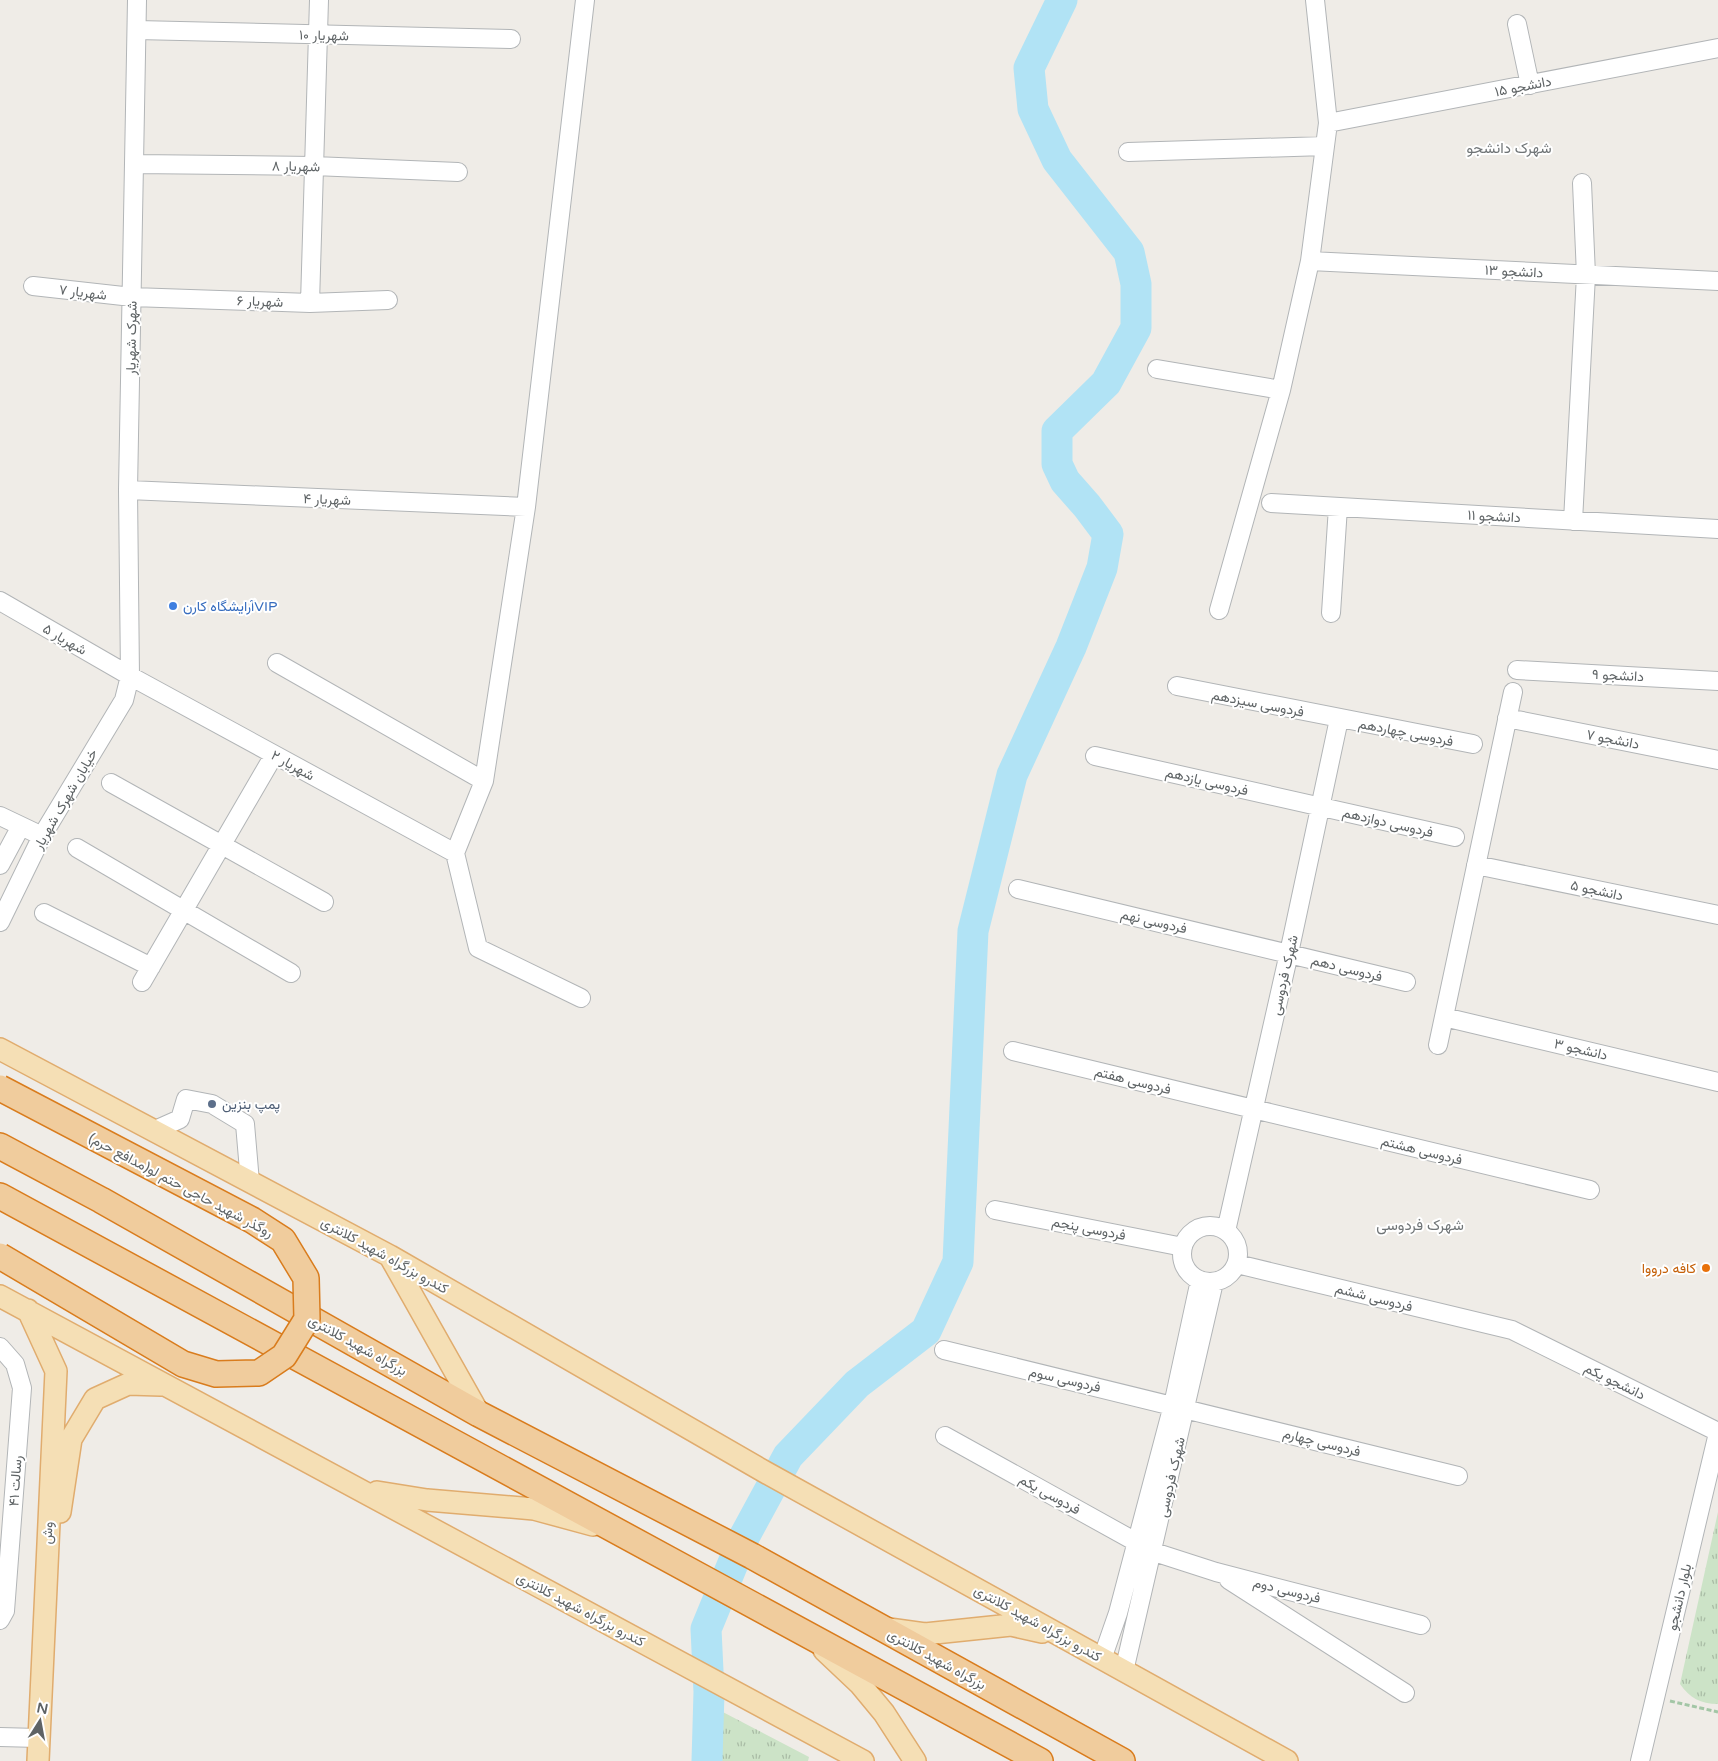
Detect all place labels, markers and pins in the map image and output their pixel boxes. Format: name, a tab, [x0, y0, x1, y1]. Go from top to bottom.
place label: آرایشگاه کارنVIP	[183, 598, 277, 615]
marker: آرایشگاه کارنVIP	[167, 600, 179, 612]
place label: پمپ بنزین	[222, 1096, 280, 1114]
marker: پمپ بنزین	[206, 1098, 218, 1110]
place label: کافه درووا	[1642, 1260, 1696, 1277]
marker: کافه درووا	[1700, 1262, 1712, 1274]

